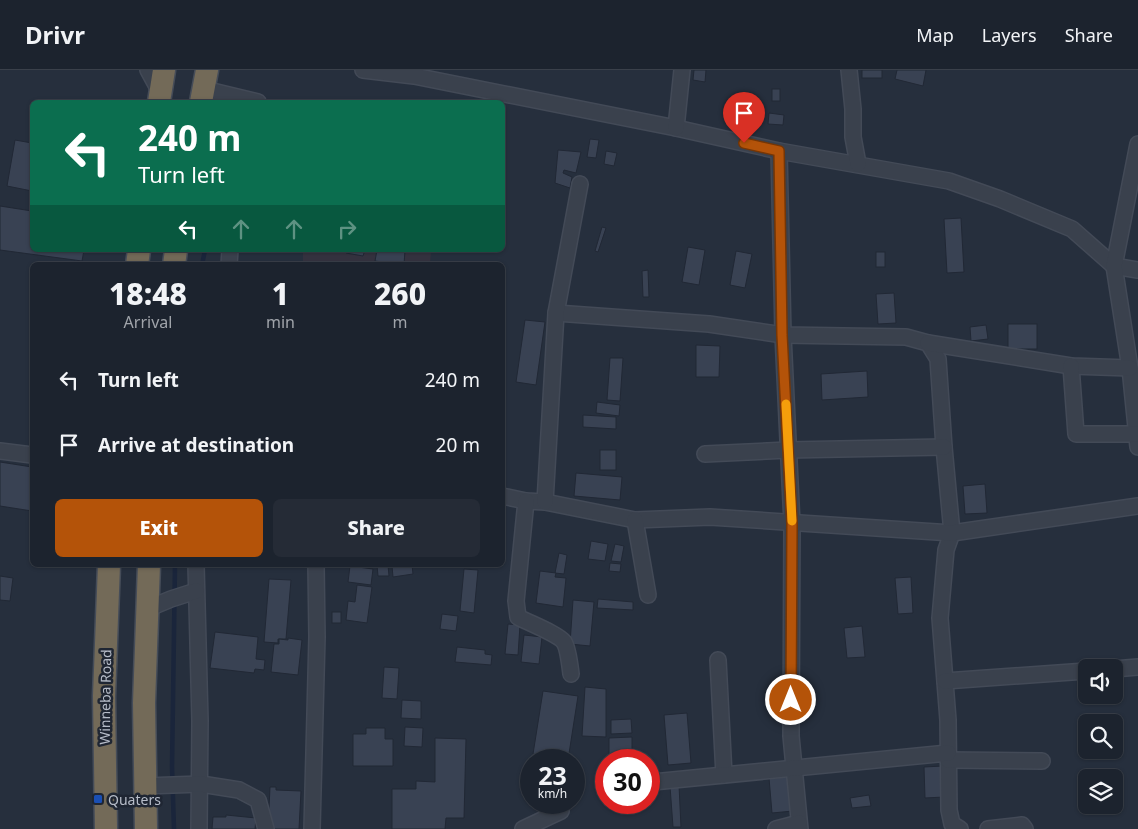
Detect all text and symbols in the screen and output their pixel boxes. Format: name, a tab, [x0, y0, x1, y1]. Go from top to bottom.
text: Drivr	[25, 18, 85, 51]
text: Map	[916, 23, 954, 47]
text: Layers	[982, 23, 1037, 47]
text: Share	[1065, 23, 1113, 47]
pin	[723, 92, 765, 143]
icon: arrive	[730, 99, 758, 127]
text: 240 m	[138, 114, 241, 161]
icon: left	[55, 120, 120, 185]
text: Turn left	[138, 159, 225, 189]
icon: left	[174, 215, 202, 243]
icon: ahead	[227, 215, 255, 243]
icon: ahead	[280, 215, 308, 243]
icon: right	[333, 215, 361, 243]
text: 18:48	[109, 273, 187, 314]
text: 1	[272, 273, 289, 314]
text: 260	[374, 273, 426, 314]
text: Arrival	[124, 311, 172, 333]
text: min	[266, 311, 295, 333]
text: m	[392, 311, 407, 333]
icon: left	[55, 366, 83, 394]
text: Turn left	[98, 367, 179, 393]
text: 240 m	[425, 367, 480, 393]
icon: arrive	[55, 431, 83, 459]
text: Arrive at destination	[98, 432, 294, 458]
text: 20 m	[436, 432, 480, 458]
button: Exit	[55, 499, 263, 557]
button: Share	[273, 499, 480, 557]
street label: Winneba Road	[95, 649, 115, 745]
map controls	[1078, 659, 1123, 814]
button: sound	[1078, 659, 1123, 704]
position arrow	[764, 673, 816, 725]
button: search	[1078, 714, 1123, 759]
speed limit sign: 30	[595, 749, 660, 814]
text: 23	[538, 758, 567, 792]
button: layers	[1078, 769, 1123, 814]
text: km/h	[538, 785, 567, 802]
place label: Quaters	[108, 790, 161, 809]
marker: Quaters	[92, 793, 104, 805]

